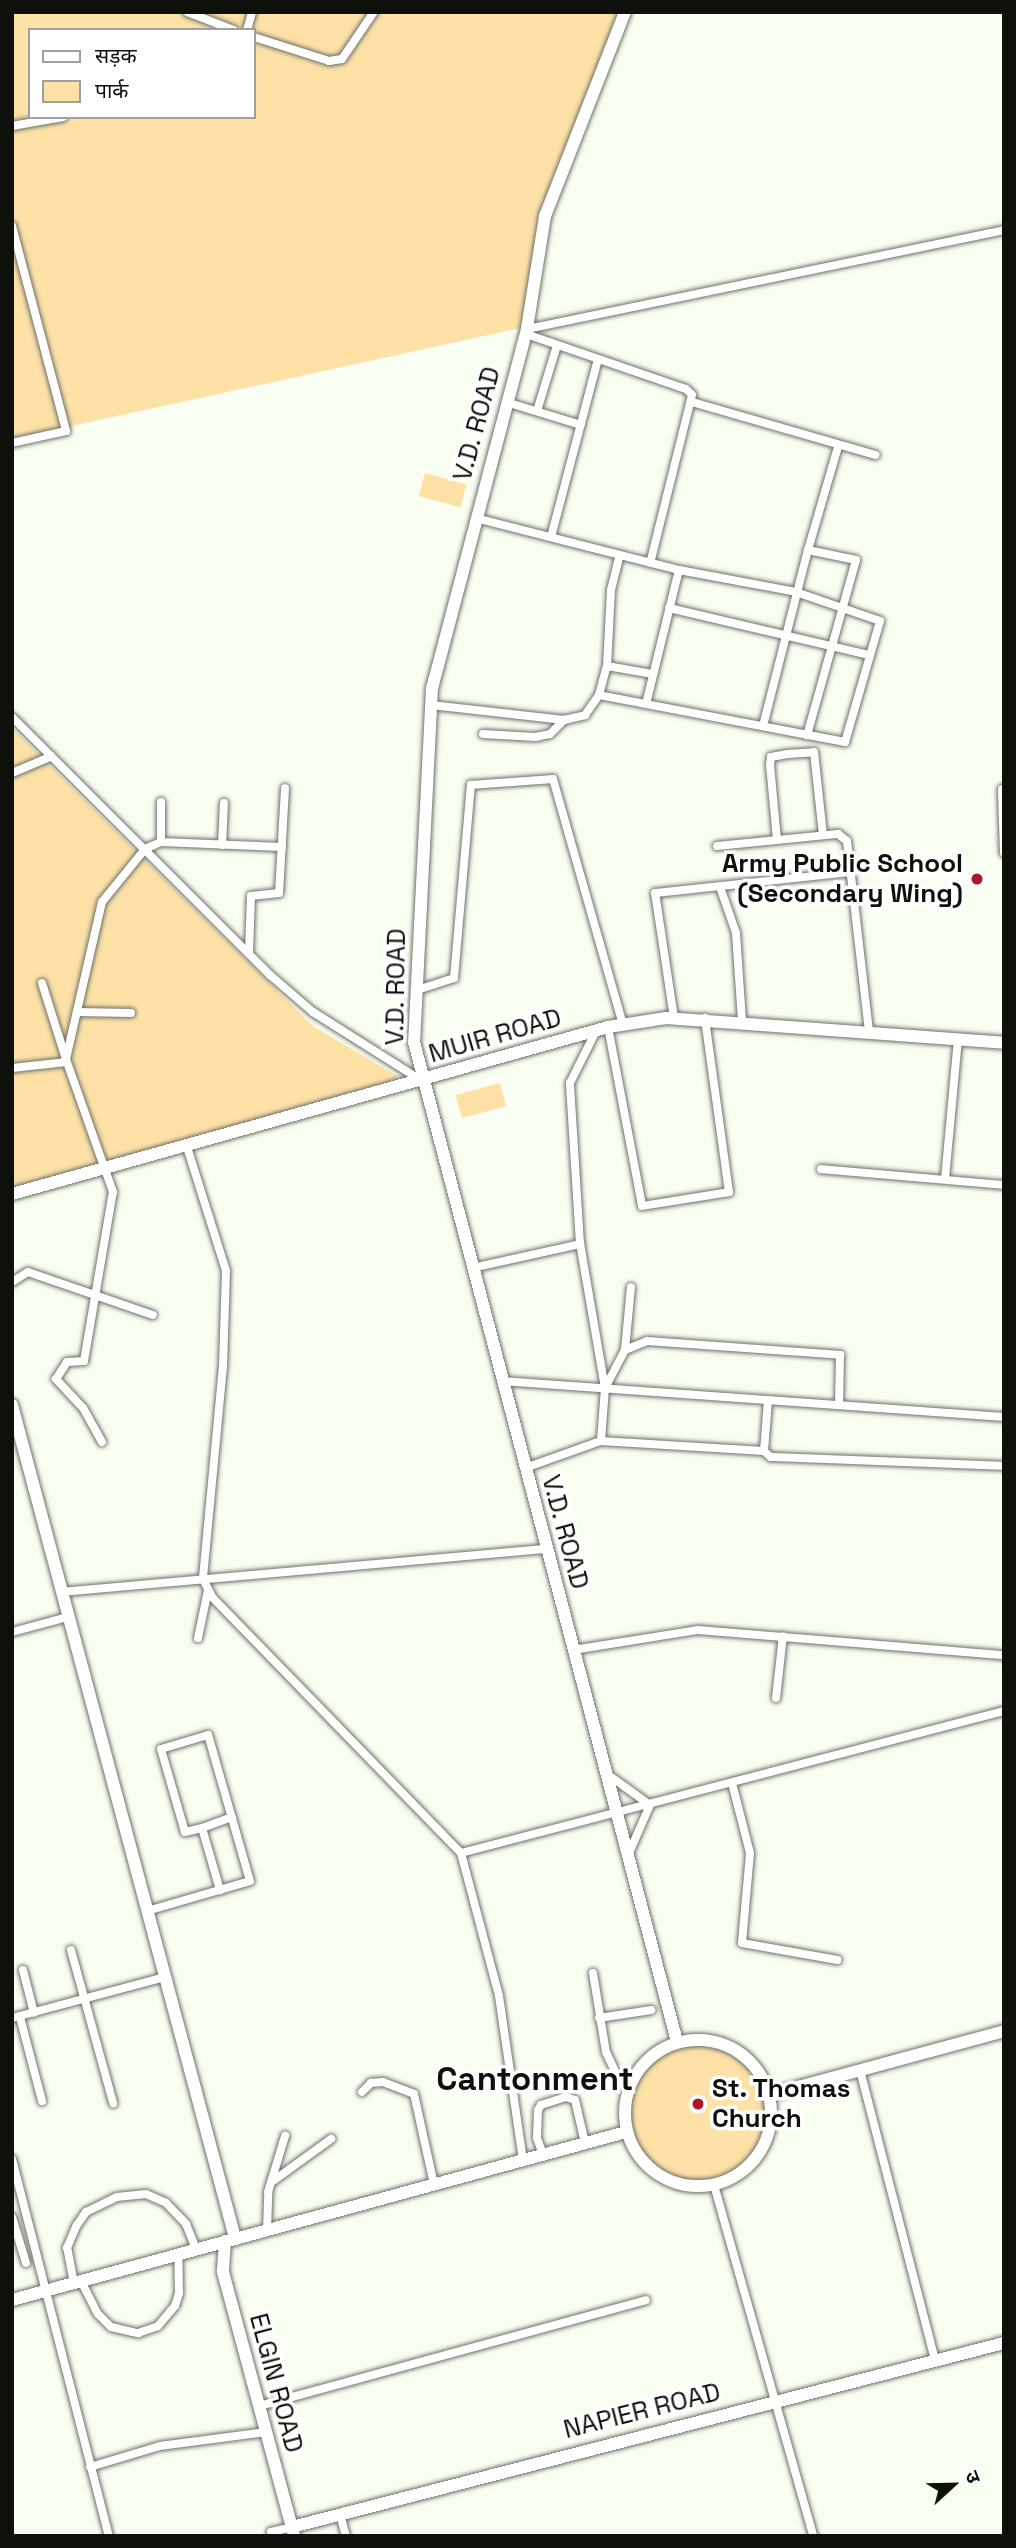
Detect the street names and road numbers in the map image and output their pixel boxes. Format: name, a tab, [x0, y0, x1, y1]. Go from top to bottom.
street label: V.D. ROAD	[447, 363, 507, 485]
street label: V.D. ROAD	[379, 928, 413, 1046]
street label: MUIR ROAD	[425, 1002, 565, 1070]
street label: V.D. ROAD	[535, 1471, 595, 1593]
street label: ELGIN ROAD	[242, 2310, 310, 2456]
street label: NAPIER ROAD	[560, 2376, 724, 2446]

